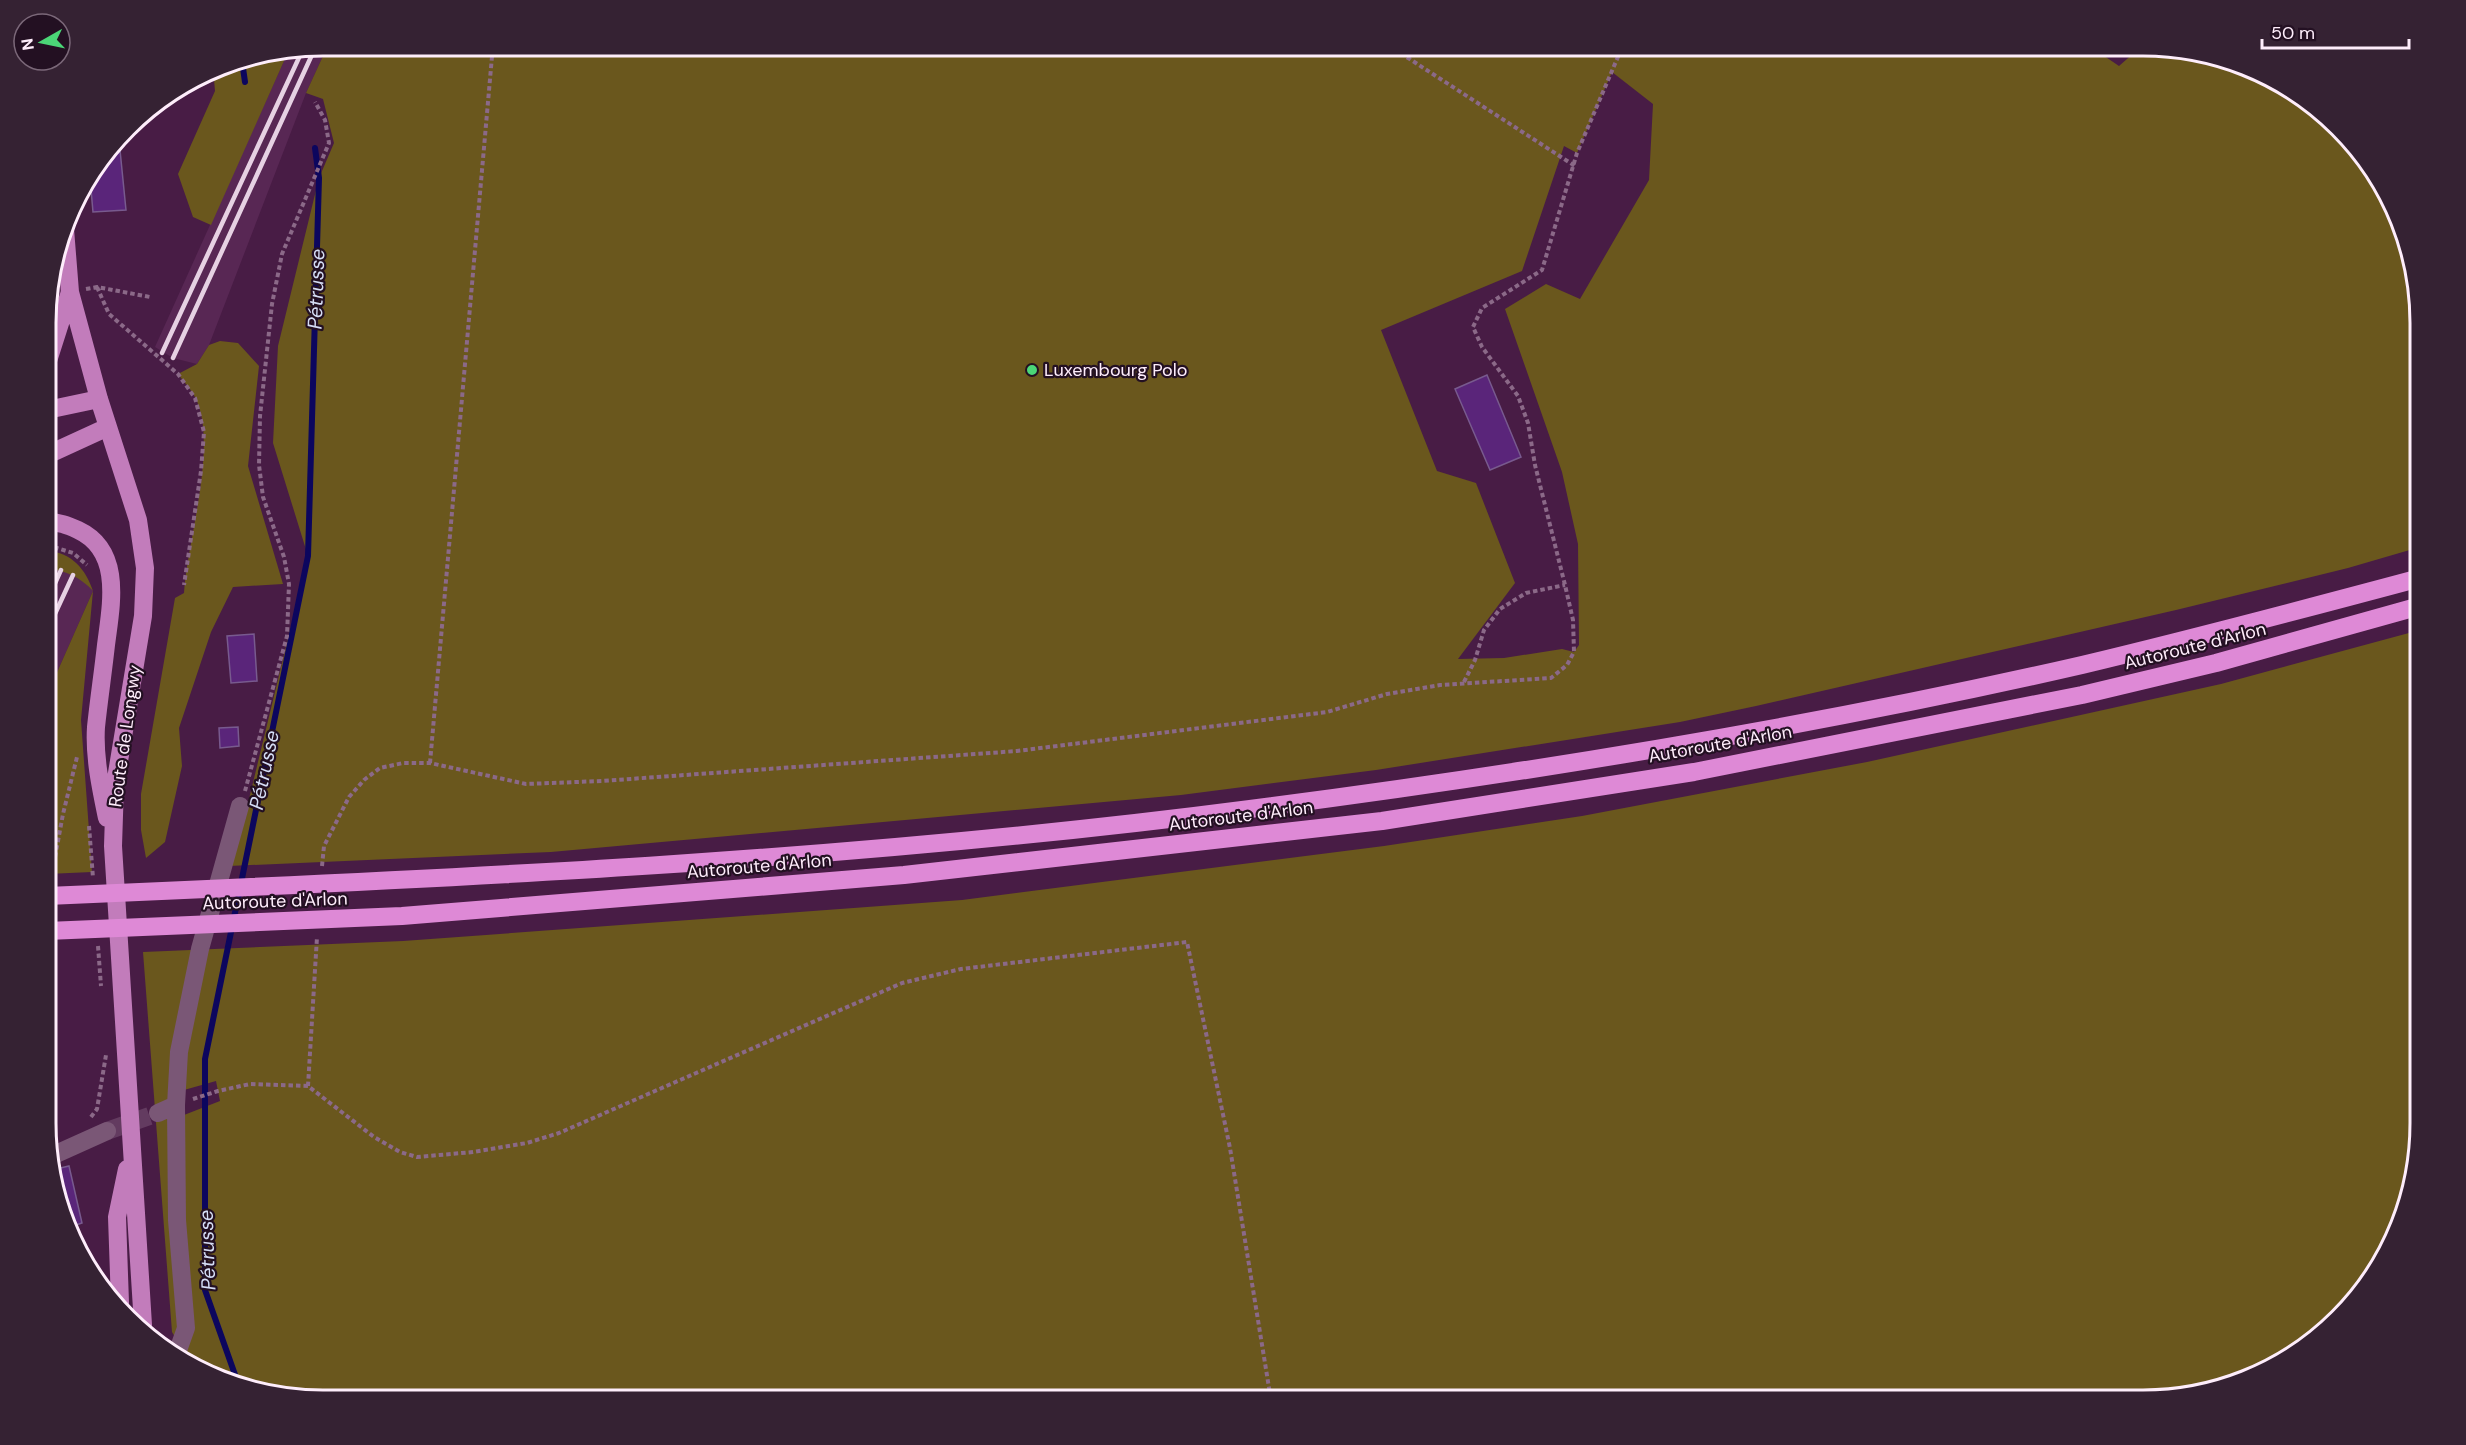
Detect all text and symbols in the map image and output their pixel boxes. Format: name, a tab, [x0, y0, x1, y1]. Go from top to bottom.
north arrow	[12, 12, 72, 72]
scale bar	[2262, 12, 2409, 50]
text: 50 m	[2271, 21, 2315, 45]
text: N	[16, 37, 39, 52]
water label: Pétrusse	[302, 248, 330, 330]
place label: Luxembourg Polo	[1044, 358, 1187, 382]
marker: Luxembourg Polo	[1025, 363, 1039, 377]
street label: Autoroute d'Arlon	[2122, 617, 2268, 675]
street label: Route de Longwy	[103, 663, 147, 809]
street label: Autoroute d'Arlon	[1646, 720, 1794, 768]
water label: Pétrusse	[243, 728, 285, 812]
street label: Autoroute d'Arlon	[1167, 795, 1315, 837]
street label: Autoroute d'Arlon	[686, 848, 832, 884]
street label: Autoroute d'Arlon	[202, 886, 348, 916]
water label: Pétrusse	[193, 1209, 221, 1291]

